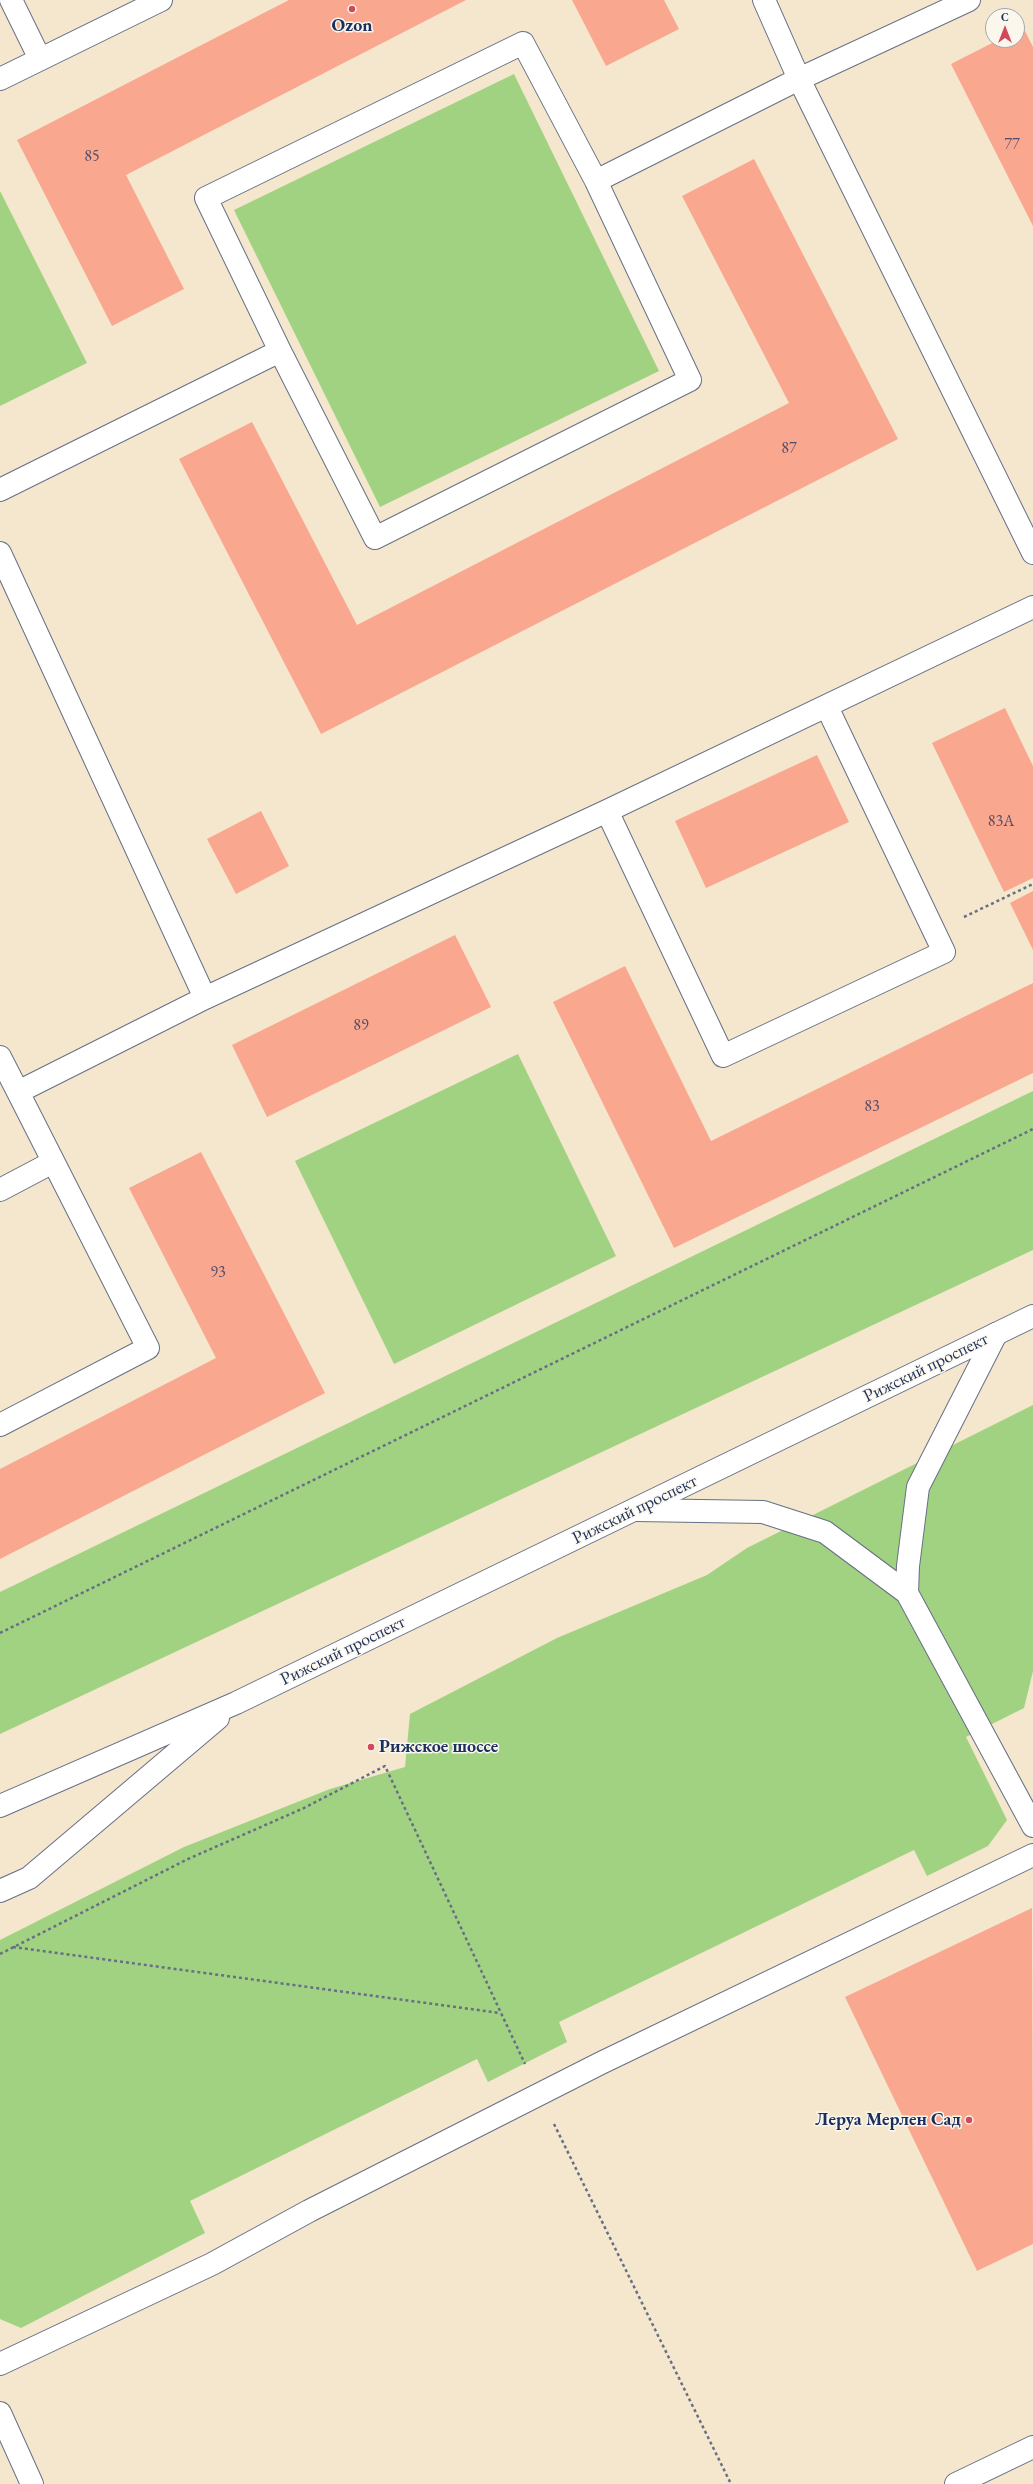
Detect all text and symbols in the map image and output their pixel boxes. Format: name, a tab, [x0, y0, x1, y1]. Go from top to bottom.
marker: Ozon	[347, 4, 357, 14]
north arrow	[985, 8, 1025, 48]
text: С	[1001, 10, 1009, 24]
place label: Ozon	[332, 15, 372, 37]
house number: 77	[1004, 135, 1020, 155]
house number: 85	[84, 147, 100, 167]
house number: 87	[781, 439, 797, 459]
house number: 83А	[988, 812, 1014, 832]
house number: 89	[353, 1016, 369, 1036]
house number: 83	[864, 1097, 880, 1117]
house number: 93	[210, 1263, 226, 1283]
street label: Рижский проспект	[860, 1328, 992, 1408]
street label: Рижский проспект	[569, 1470, 701, 1550]
street label: Рижский проспект	[277, 1611, 409, 1691]
place label: Рижское шоссе	[379, 1736, 498, 1758]
marker: Рижское шоссе	[366, 1742, 376, 1752]
place label: Леруа Мерлен Сад	[815, 2109, 961, 2131]
marker: Леруа Мерлен Сад	[964, 2115, 974, 2125]

